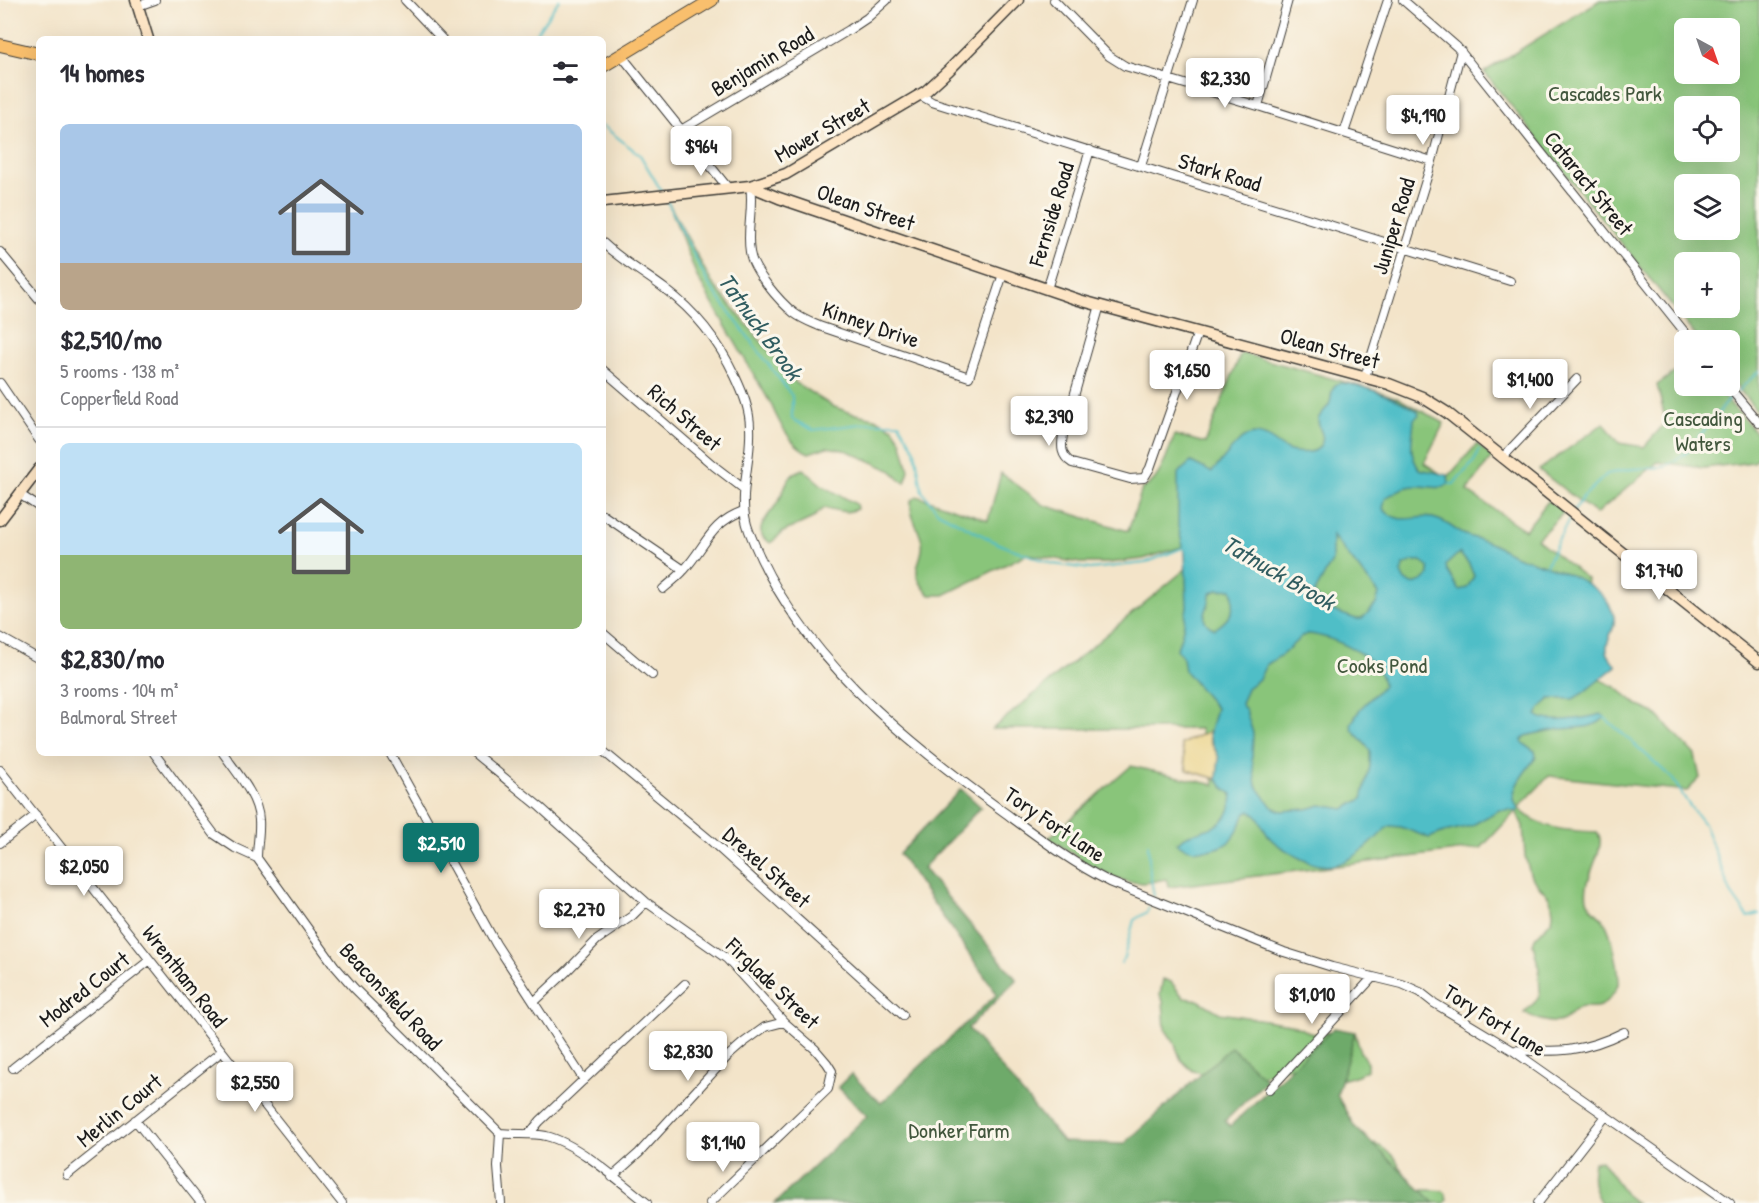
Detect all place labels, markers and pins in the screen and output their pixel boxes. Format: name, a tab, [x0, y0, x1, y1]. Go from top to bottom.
pin: $2,330	[1176, 58, 1274, 109]
pin: $4,190	[1374, 95, 1472, 146]
pin: $964	[665, 126, 737, 177]
pin: $1,650	[1138, 350, 1236, 401]
pin: $1,400	[1481, 359, 1579, 410]
pin: $2,390	[1000, 396, 1098, 447]
pin: $1,740	[1610, 550, 1708, 601]
pin: $2,510	[392, 823, 490, 874]
pin: $2,050	[35, 846, 133, 897]
pin: $2,270	[530, 889, 628, 940]
pin: $1,010	[1263, 974, 1361, 1025]
pin: $2,830	[639, 1031, 737, 1082]
pin: $2,550	[206, 1062, 304, 1113]
pin: $1,140	[674, 1122, 772, 1173]

